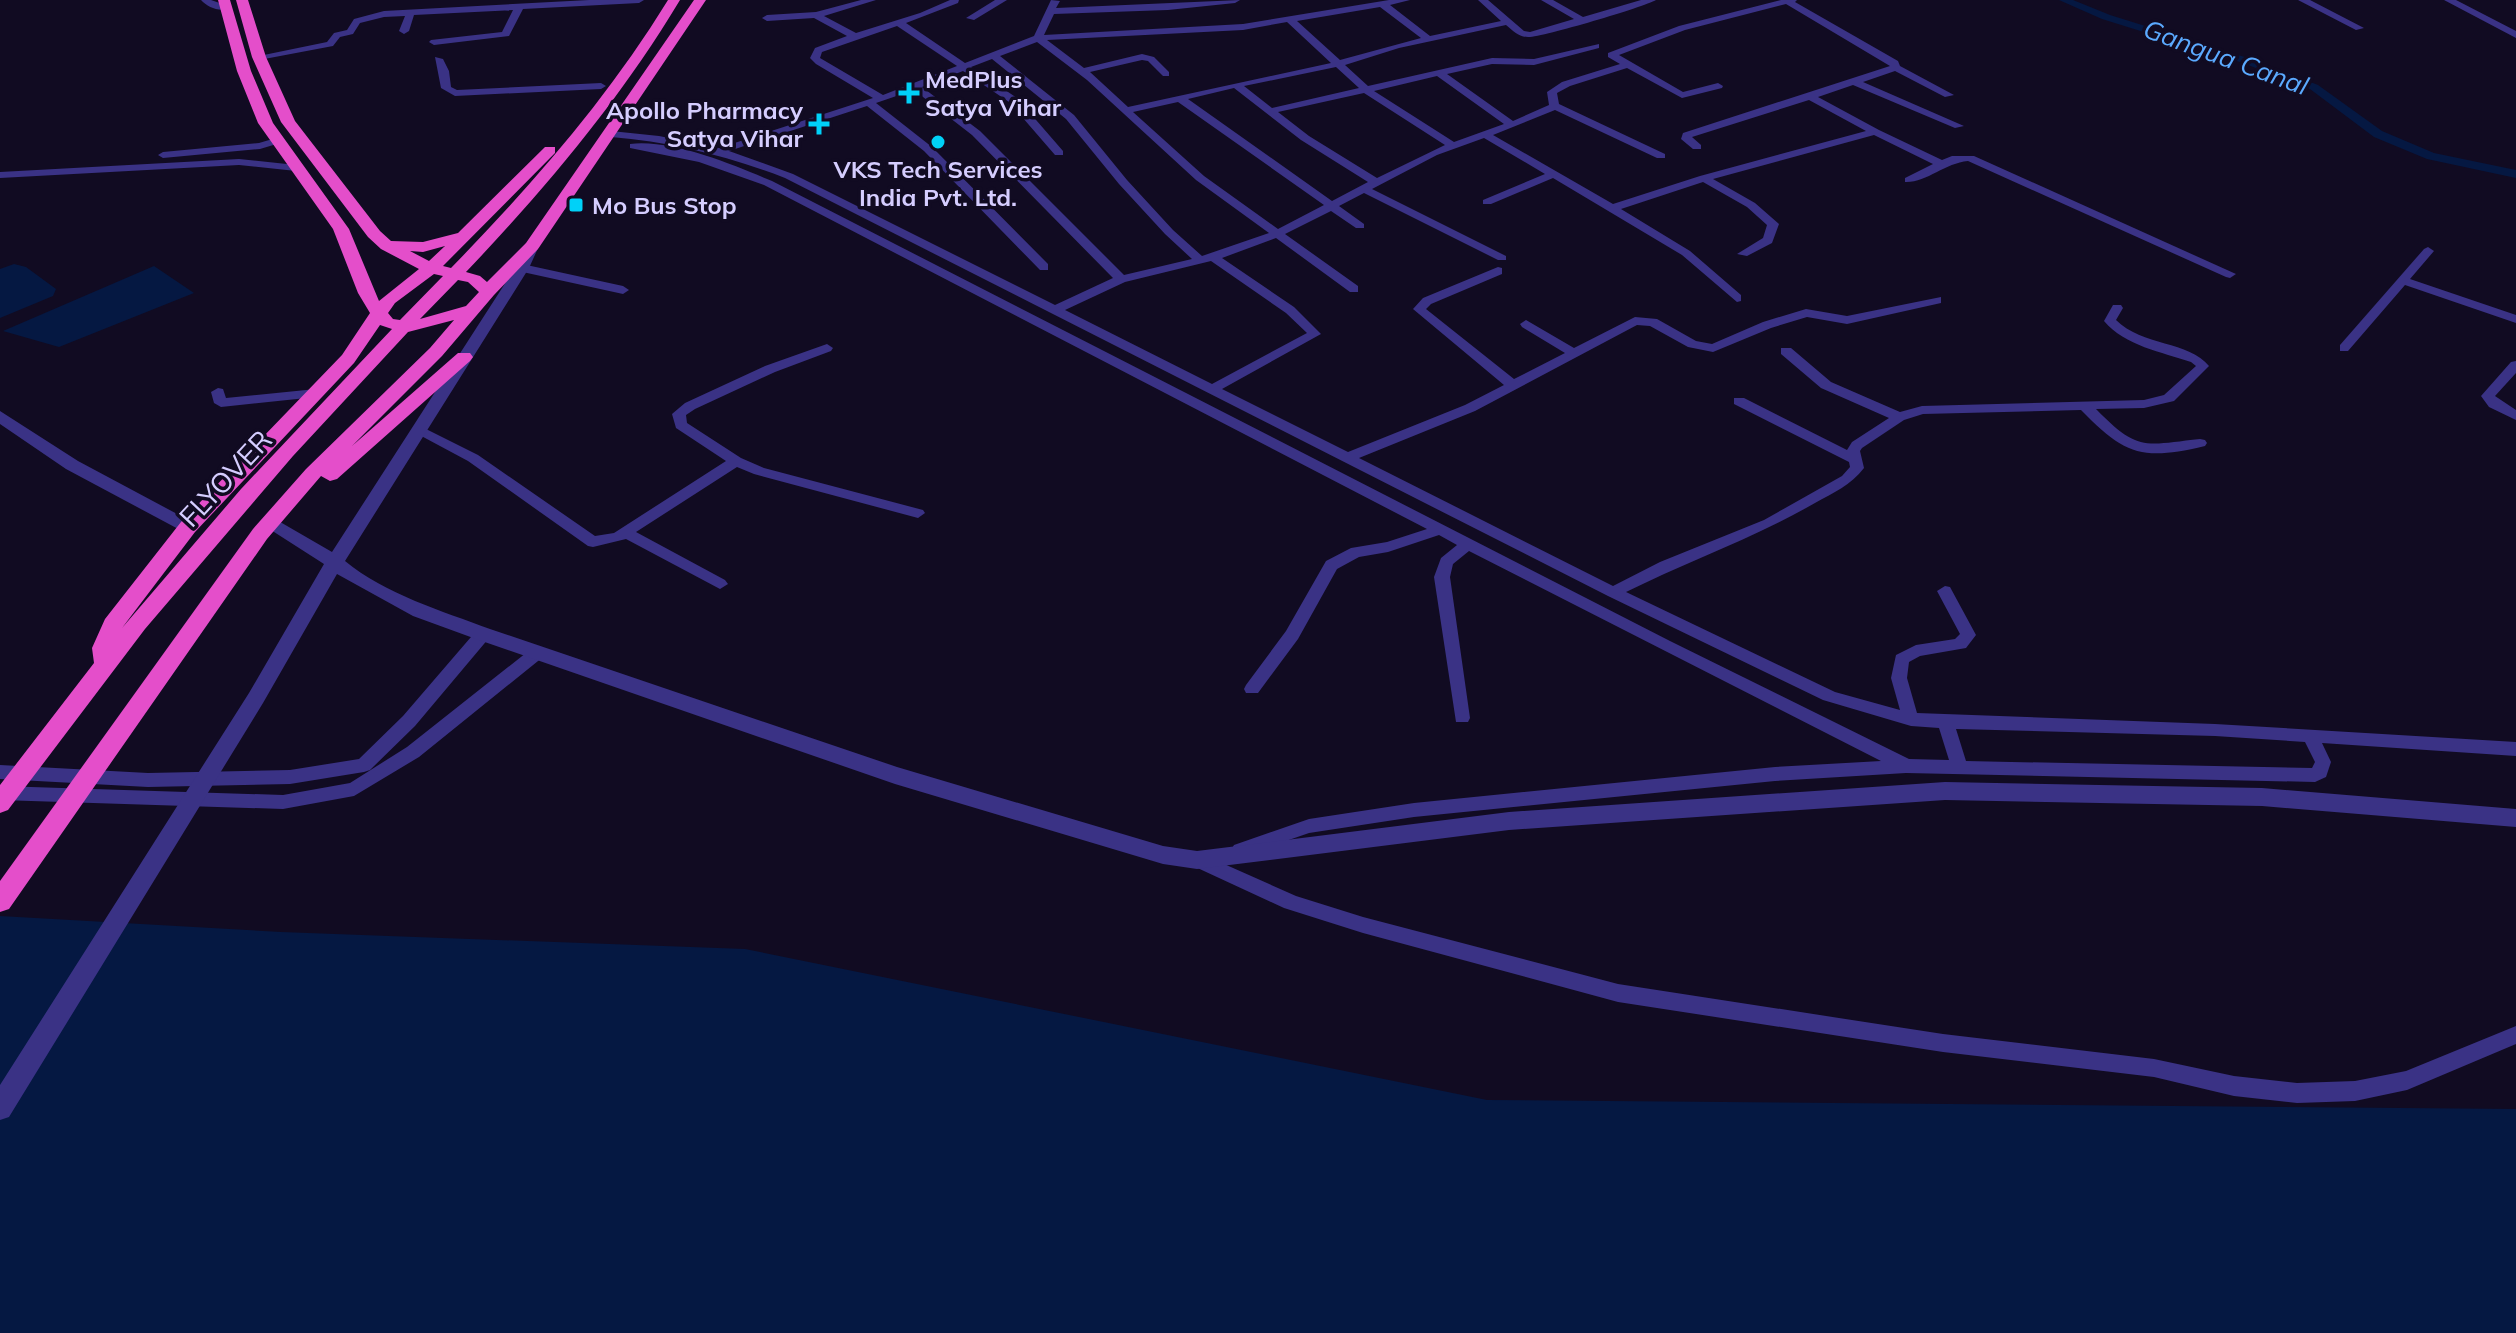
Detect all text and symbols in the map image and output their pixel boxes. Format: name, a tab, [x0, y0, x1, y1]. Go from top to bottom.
water label: Gangua Canal	[2139, 12, 2314, 102]
place label: MedPlus Satya Vihar	[925, 64, 1062, 122]
marker: MedPlus Satya Vihar	[900, 84, 918, 102]
place label: Apollo Pharmacy Satya Vihar	[606, 95, 804, 153]
marker: Apollo Pharmacy Satya Vihar	[810, 115, 828, 133]
marker: VKS Tech Services India Pvt. Ltd.	[929, 133, 947, 151]
place label: VKS Tech Services India Pvt. Ltd.	[832, 154, 1043, 212]
place label: Mo Bus Stop	[592, 190, 737, 220]
marker: Mo Bus Stop	[567, 196, 585, 214]
street label: FLYOVER	[171, 422, 279, 534]

